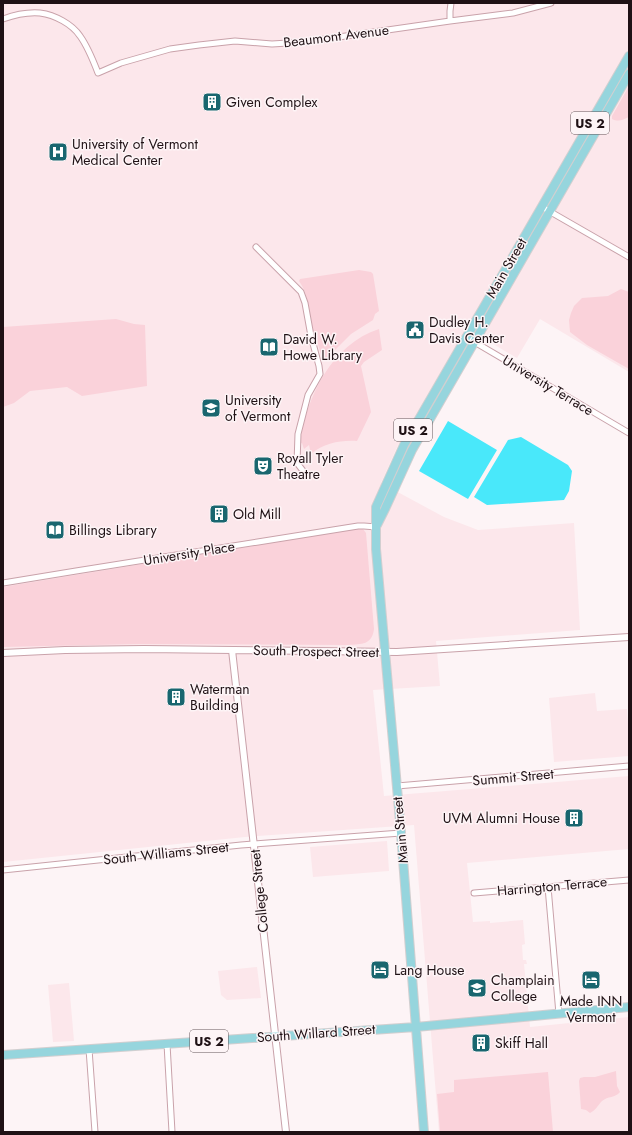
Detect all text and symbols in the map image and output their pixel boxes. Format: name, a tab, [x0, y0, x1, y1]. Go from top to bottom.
street label: Beaumont Avenue	[282, 20, 390, 52]
building icon: Given Complex	[201, 91, 223, 113]
place label: Given Complex	[226, 92, 318, 112]
road number: US 2	[571, 112, 609, 134]
place label: University of Vermont Medical Center	[72, 134, 199, 170]
hospital icon: University of Vermont Medical Center	[47, 141, 69, 163]
street label: Main Street	[481, 234, 532, 302]
place label: Dudley H. Davis Center	[429, 312, 505, 348]
public building icon: Dudley H. Davis Center	[404, 319, 426, 341]
place label: David W. Howe Library	[283, 329, 363, 365]
library icon: David W. Howe Library	[258, 336, 280, 358]
street label: University Terrace	[499, 350, 597, 420]
place label: University of Vermont	[225, 390, 291, 426]
school or university icon: University of Vermont	[200, 397, 222, 419]
road number: US 2	[394, 419, 432, 441]
place label: Royall Tyler Theatre	[277, 448, 343, 484]
theatre icon: Royall Tyler Theatre	[252, 455, 274, 477]
building icon: Old Mill	[208, 503, 230, 525]
place label: Old Mill	[233, 504, 281, 524]
library icon: Billings Library	[44, 519, 66, 541]
place label: Billings Library	[69, 520, 157, 540]
street label: University Place	[142, 536, 236, 570]
street label: South Prospect Street	[253, 640, 380, 662]
place label: Waterman Building	[190, 679, 250, 715]
building icon: Waterman Building	[165, 686, 187, 708]
street label: Summit Street	[472, 763, 555, 791]
street label: Main Street	[387, 795, 413, 864]
building icon: UVM Alumni House	[563, 807, 585, 829]
place label: UVM Alumni House	[443, 808, 560, 828]
street label: South Williams Street	[102, 836, 230, 870]
street label: College Street	[245, 848, 273, 934]
street label: Harrington Terrace	[496, 871, 608, 901]
hotel icon: Lang House	[369, 959, 391, 981]
place label: Lang House	[394, 960, 464, 980]
hotel icon: Made INN Vermont	[580, 969, 602, 991]
place label: Champlain College	[491, 970, 555, 1006]
school or university icon: Champlain College	[466, 977, 488, 999]
place label: Made INN Vermont	[560, 991, 622, 1027]
street label: South Willard Street	[256, 1019, 377, 1047]
road number: US 2	[190, 1030, 228, 1052]
building icon: Skiff Hall	[470, 1032, 492, 1054]
place label: Skiff Hall	[495, 1033, 548, 1053]

